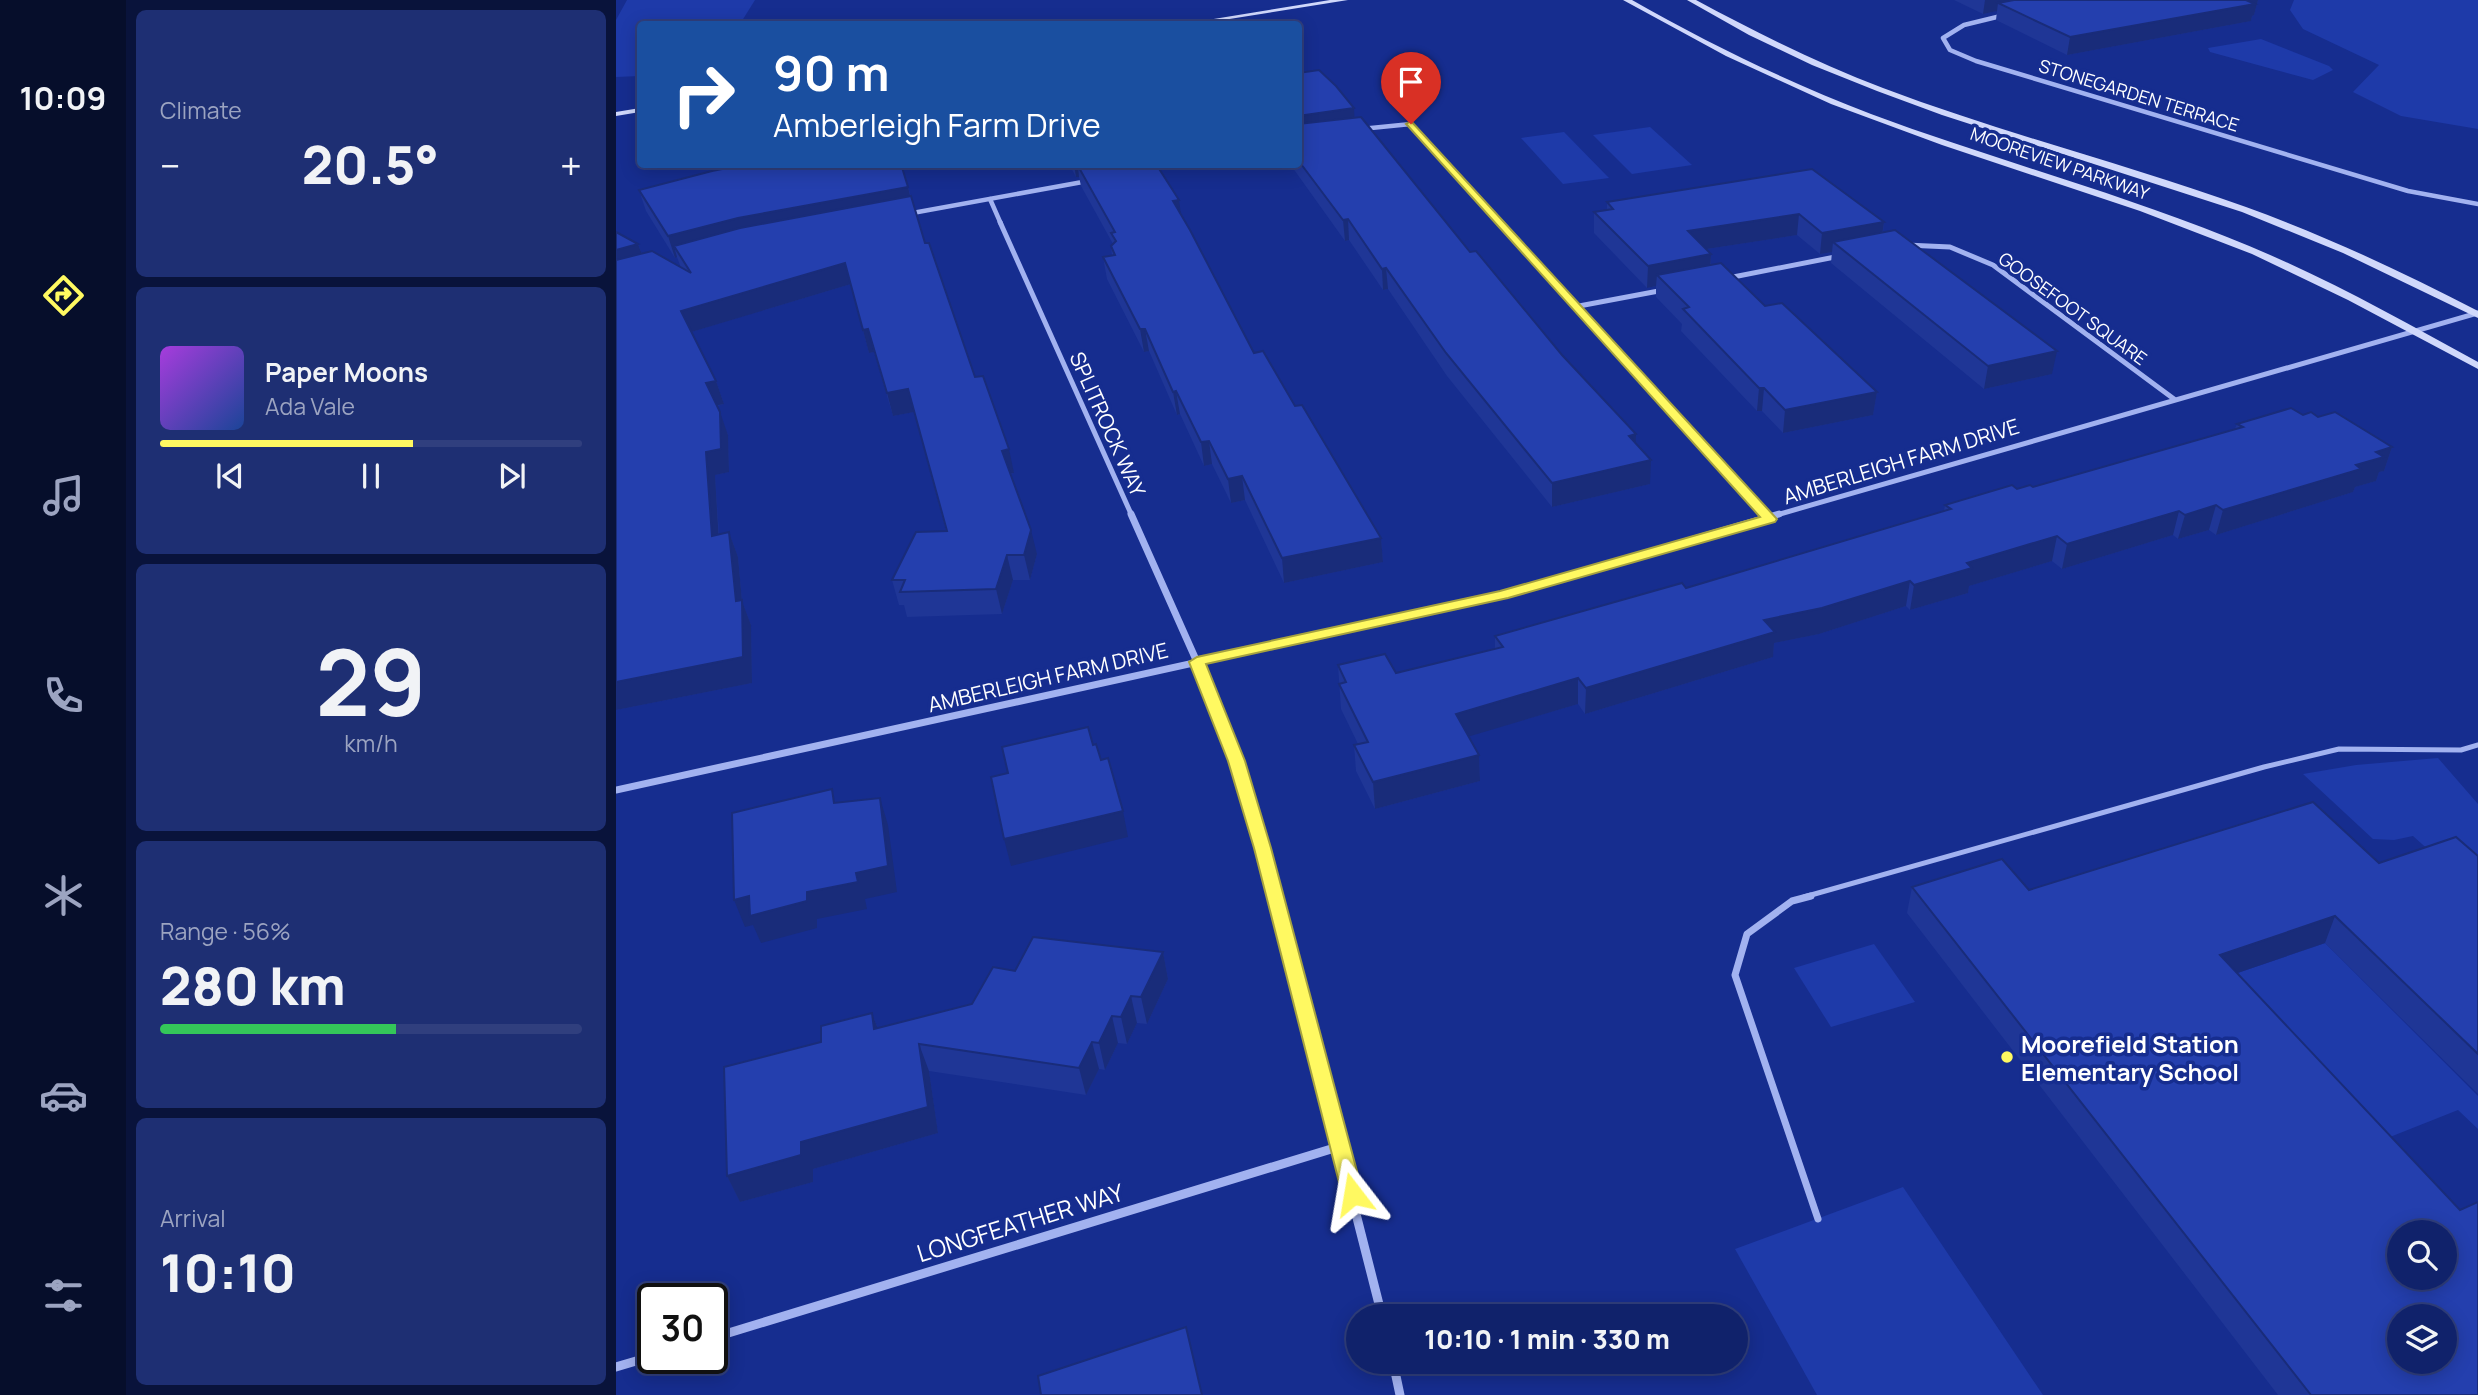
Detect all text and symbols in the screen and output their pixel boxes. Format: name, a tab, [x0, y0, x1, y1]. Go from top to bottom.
text: 90 m	[773, 39, 890, 106]
icon: right	[658, 49, 749, 140]
pin	[1381, 52, 1441, 124]
street label: STONEGARDEN TERRACE	[2036, 53, 2242, 137]
icon: arrive	[1392, 63, 1430, 101]
text: 10:09	[20, 76, 106, 120]
text: Climate	[160, 94, 242, 126]
text: Amberleigh Farm Drive	[773, 103, 1101, 147]
street label: MOOREVIEW PARKWAY	[1967, 121, 2154, 205]
text: 20.5°	[302, 129, 439, 200]
text: −	[160, 139, 181, 191]
text: +	[560, 139, 582, 191]
street label: GOOSEFOOT SQUARE	[1994, 246, 2152, 370]
icon: directions	[39, 271, 88, 320]
street label: SPLITROCK WAY	[1064, 347, 1153, 501]
text: Paper Moons	[265, 354, 428, 390]
text: Ada Vale	[265, 390, 355, 422]
street label: AMBERLEIGH FARM DRIVE	[1779, 412, 2023, 510]
icon: previous	[211, 457, 249, 495]
icon: pause	[352, 457, 390, 495]
icon: next	[493, 457, 531, 495]
icon: music	[39, 471, 88, 520]
text: 29	[316, 619, 426, 743]
street label: AMBERLEIGH FARM DRIVE	[925, 636, 1171, 718]
icon: phone	[39, 671, 88, 720]
text: km/h	[344, 727, 398, 759]
icon: climate	[39, 871, 88, 920]
text: Range · 56%	[160, 915, 291, 947]
text: 280 km	[160, 950, 346, 1021]
place label: Moorefield Station Elementary School	[2021, 1027, 2239, 1088]
marker: Moorefield Station Elementary School	[1999, 1049, 2015, 1065]
icon: car	[39, 1071, 88, 1120]
position arrow	[1316, 1157, 1390, 1231]
street label: LONGFEATHER WAY	[913, 1175, 1128, 1269]
text: Arrival	[160, 1202, 226, 1234]
map controls	[2387, 1220, 2457, 1374]
button: search	[2387, 1220, 2457, 1290]
text: 10:10	[160, 1237, 296, 1308]
icon: filters	[39, 1271, 88, 1320]
speed limit sign: 30	[637, 1283, 728, 1374]
button: layers	[2387, 1304, 2457, 1374]
text: 10:10 · 1 min · 330 m	[1424, 1321, 1670, 1357]

